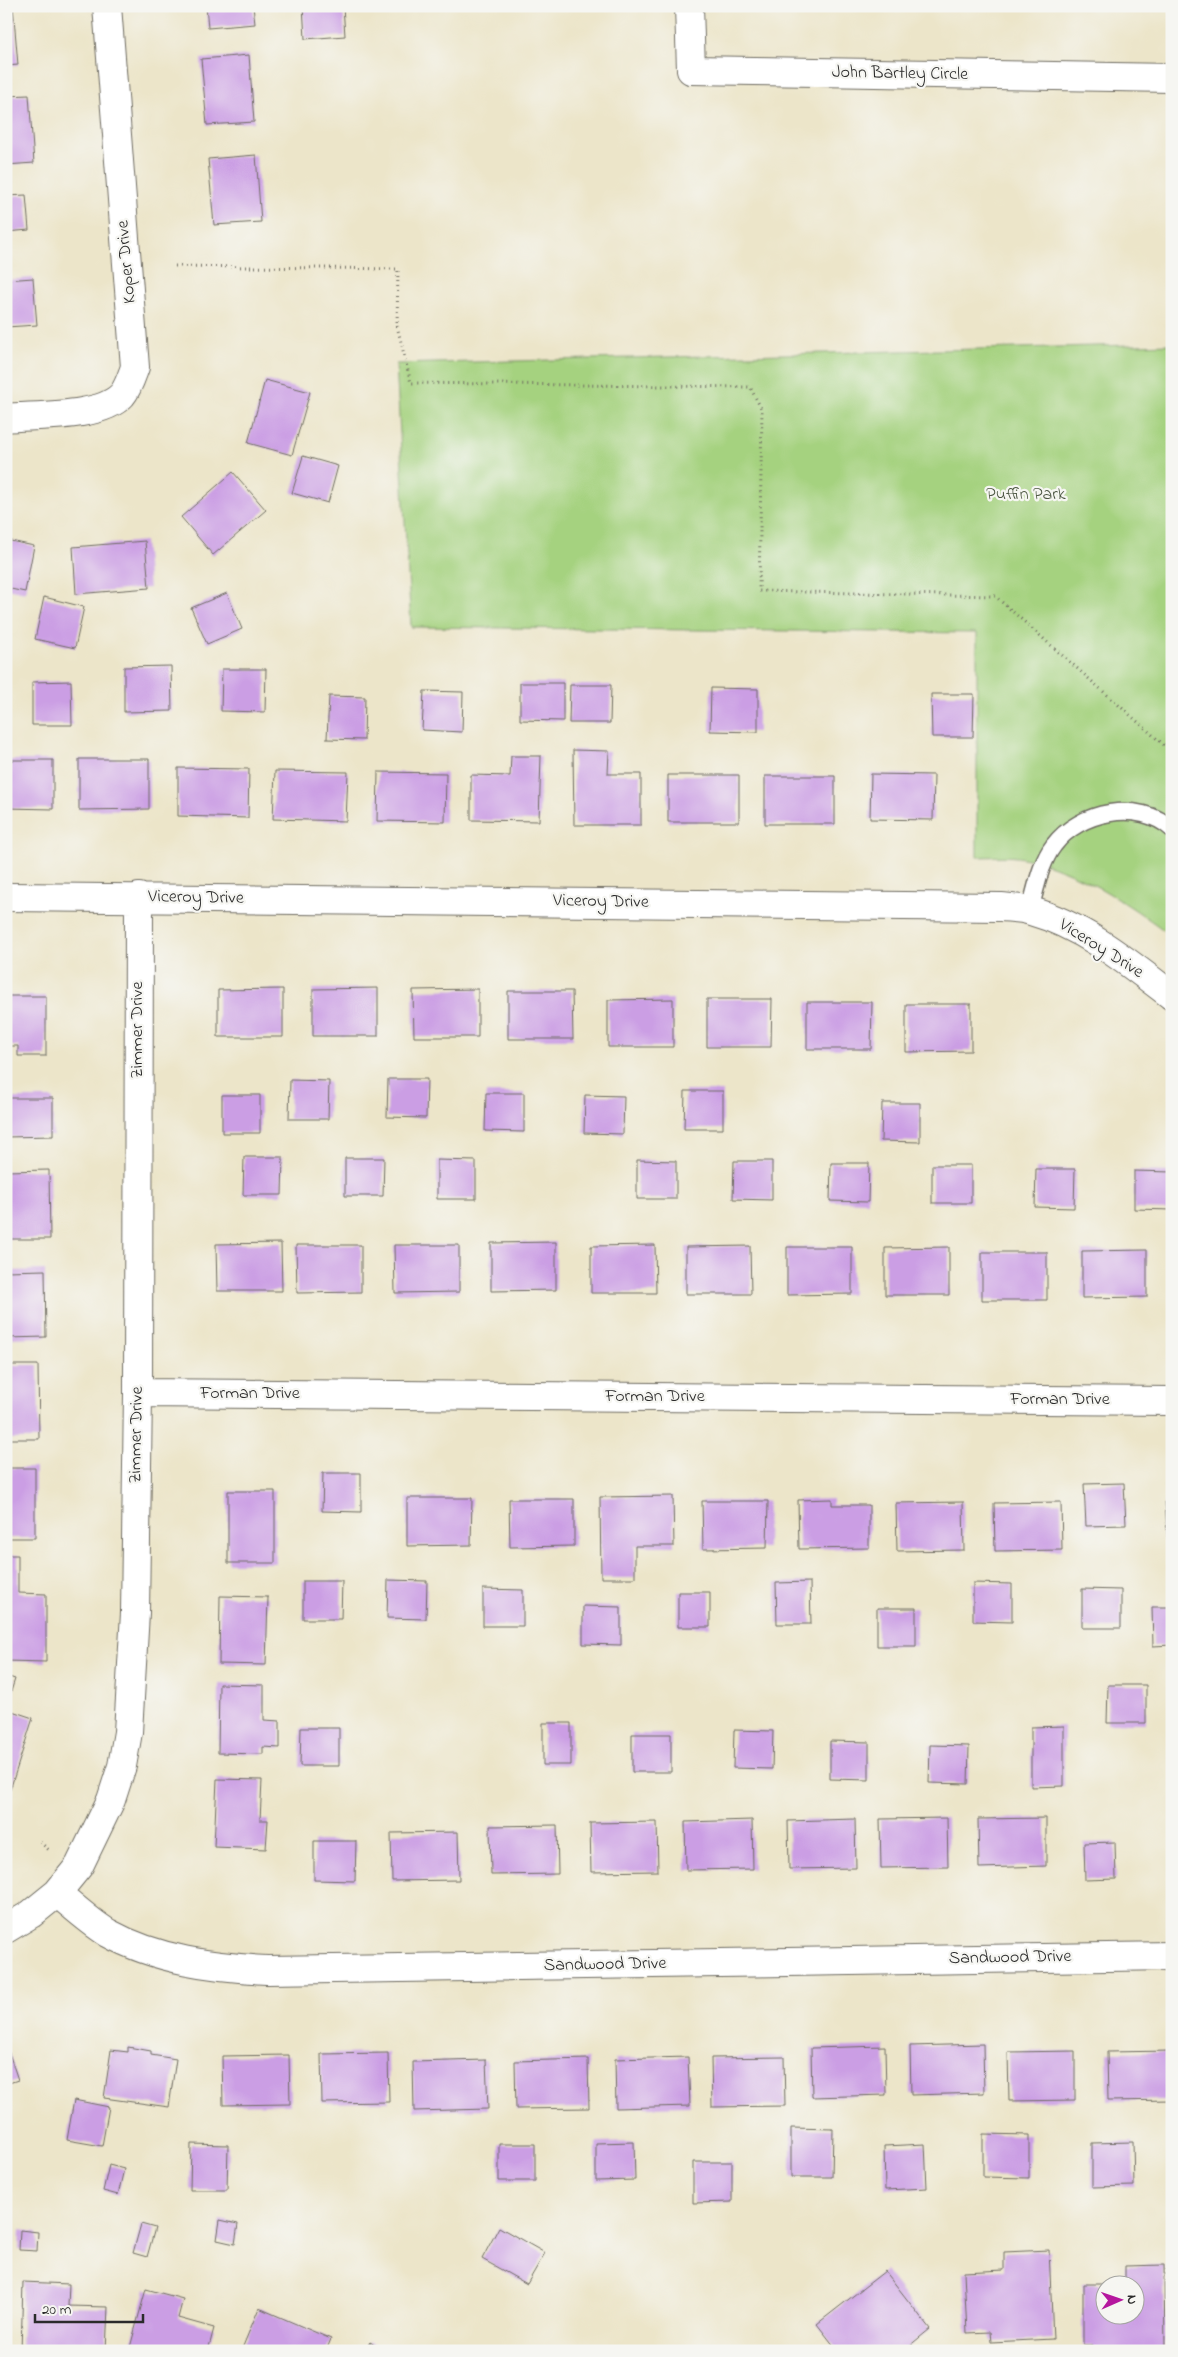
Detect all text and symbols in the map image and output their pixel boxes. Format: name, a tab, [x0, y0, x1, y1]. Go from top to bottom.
street label: John Bartley Circle	[832, 60, 969, 88]
street label: Koper Drive	[110, 218, 144, 305]
park label: Puffin Park	[986, 482, 1066, 508]
street label: Viceroy Drive	[147, 884, 245, 912]
street label: Viceroy Drive	[552, 888, 650, 916]
street label: Viceroy Drive	[1053, 912, 1149, 986]
street label: Zimmer Drive	[125, 981, 151, 1079]
street label: Forman Drive	[199, 1381, 301, 1407]
street label: Forman Drive	[604, 1384, 706, 1410]
street label: Zimmer Drive	[123, 1385, 151, 1484]
street label: Forman Drive	[1009, 1387, 1111, 1413]
street label: Sandwood Drive	[948, 1944, 1073, 1972]
street label: Sandwood Drive	[543, 1951, 668, 1979]
north arrow	[1096, 2274, 1146, 2324]
scale bar	[35, 2292, 142, 2324]
text: N	[1121, 2295, 1142, 2305]
text: 20 m	[42, 2299, 72, 2321]

